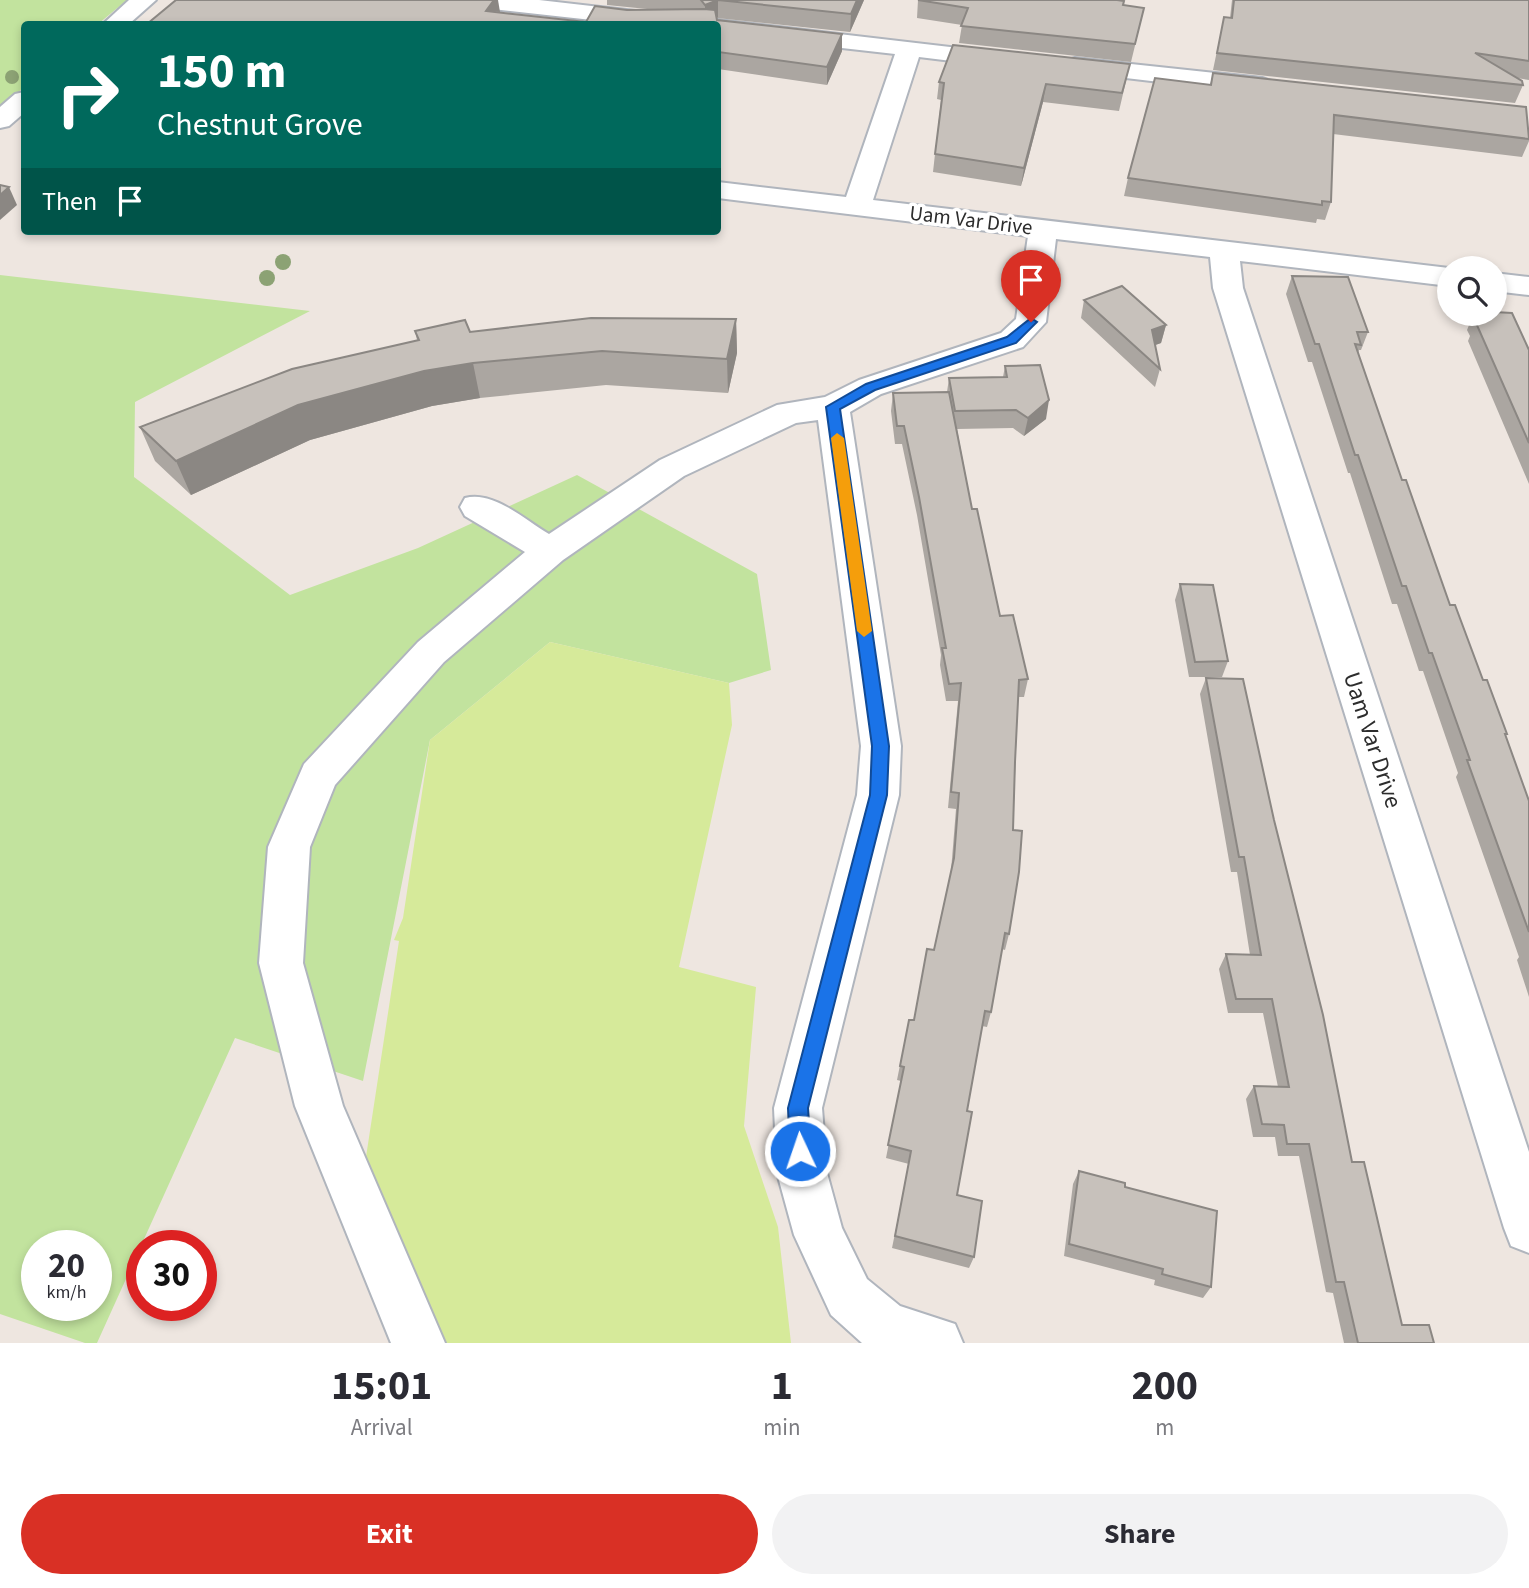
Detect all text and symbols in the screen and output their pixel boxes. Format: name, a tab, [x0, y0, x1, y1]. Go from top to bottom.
text: 150 m	[157, 37, 286, 107]
icon: right	[42, 49, 133, 140]
text: Chestnut Grove	[157, 102, 363, 148]
icon: arrive	[111, 182, 149, 220]
text: Then	[42, 183, 97, 220]
street label: Uam Var Drive	[908, 198, 1034, 242]
pin	[1001, 250, 1061, 322]
map controls	[1437, 256, 1507, 326]
button: search	[1437, 256, 1507, 326]
icon: arrive	[1012, 261, 1050, 299]
street label: Uam Var Drive	[1334, 668, 1411, 813]
position arrow	[763, 1114, 837, 1188]
speed limit sign: 30	[126, 1230, 217, 1321]
text: 20	[48, 1241, 85, 1291]
text: km/h	[47, 1280, 86, 1305]
text: 15:01	[331, 1356, 432, 1416]
text: 1	[771, 1356, 793, 1416]
text: 200	[1131, 1356, 1198, 1416]
text: Arrival	[351, 1411, 413, 1444]
text: min	[763, 1411, 801, 1444]
text: m	[1155, 1411, 1174, 1444]
button: Exit	[21, 1494, 758, 1574]
button: Share	[772, 1494, 1508, 1574]

